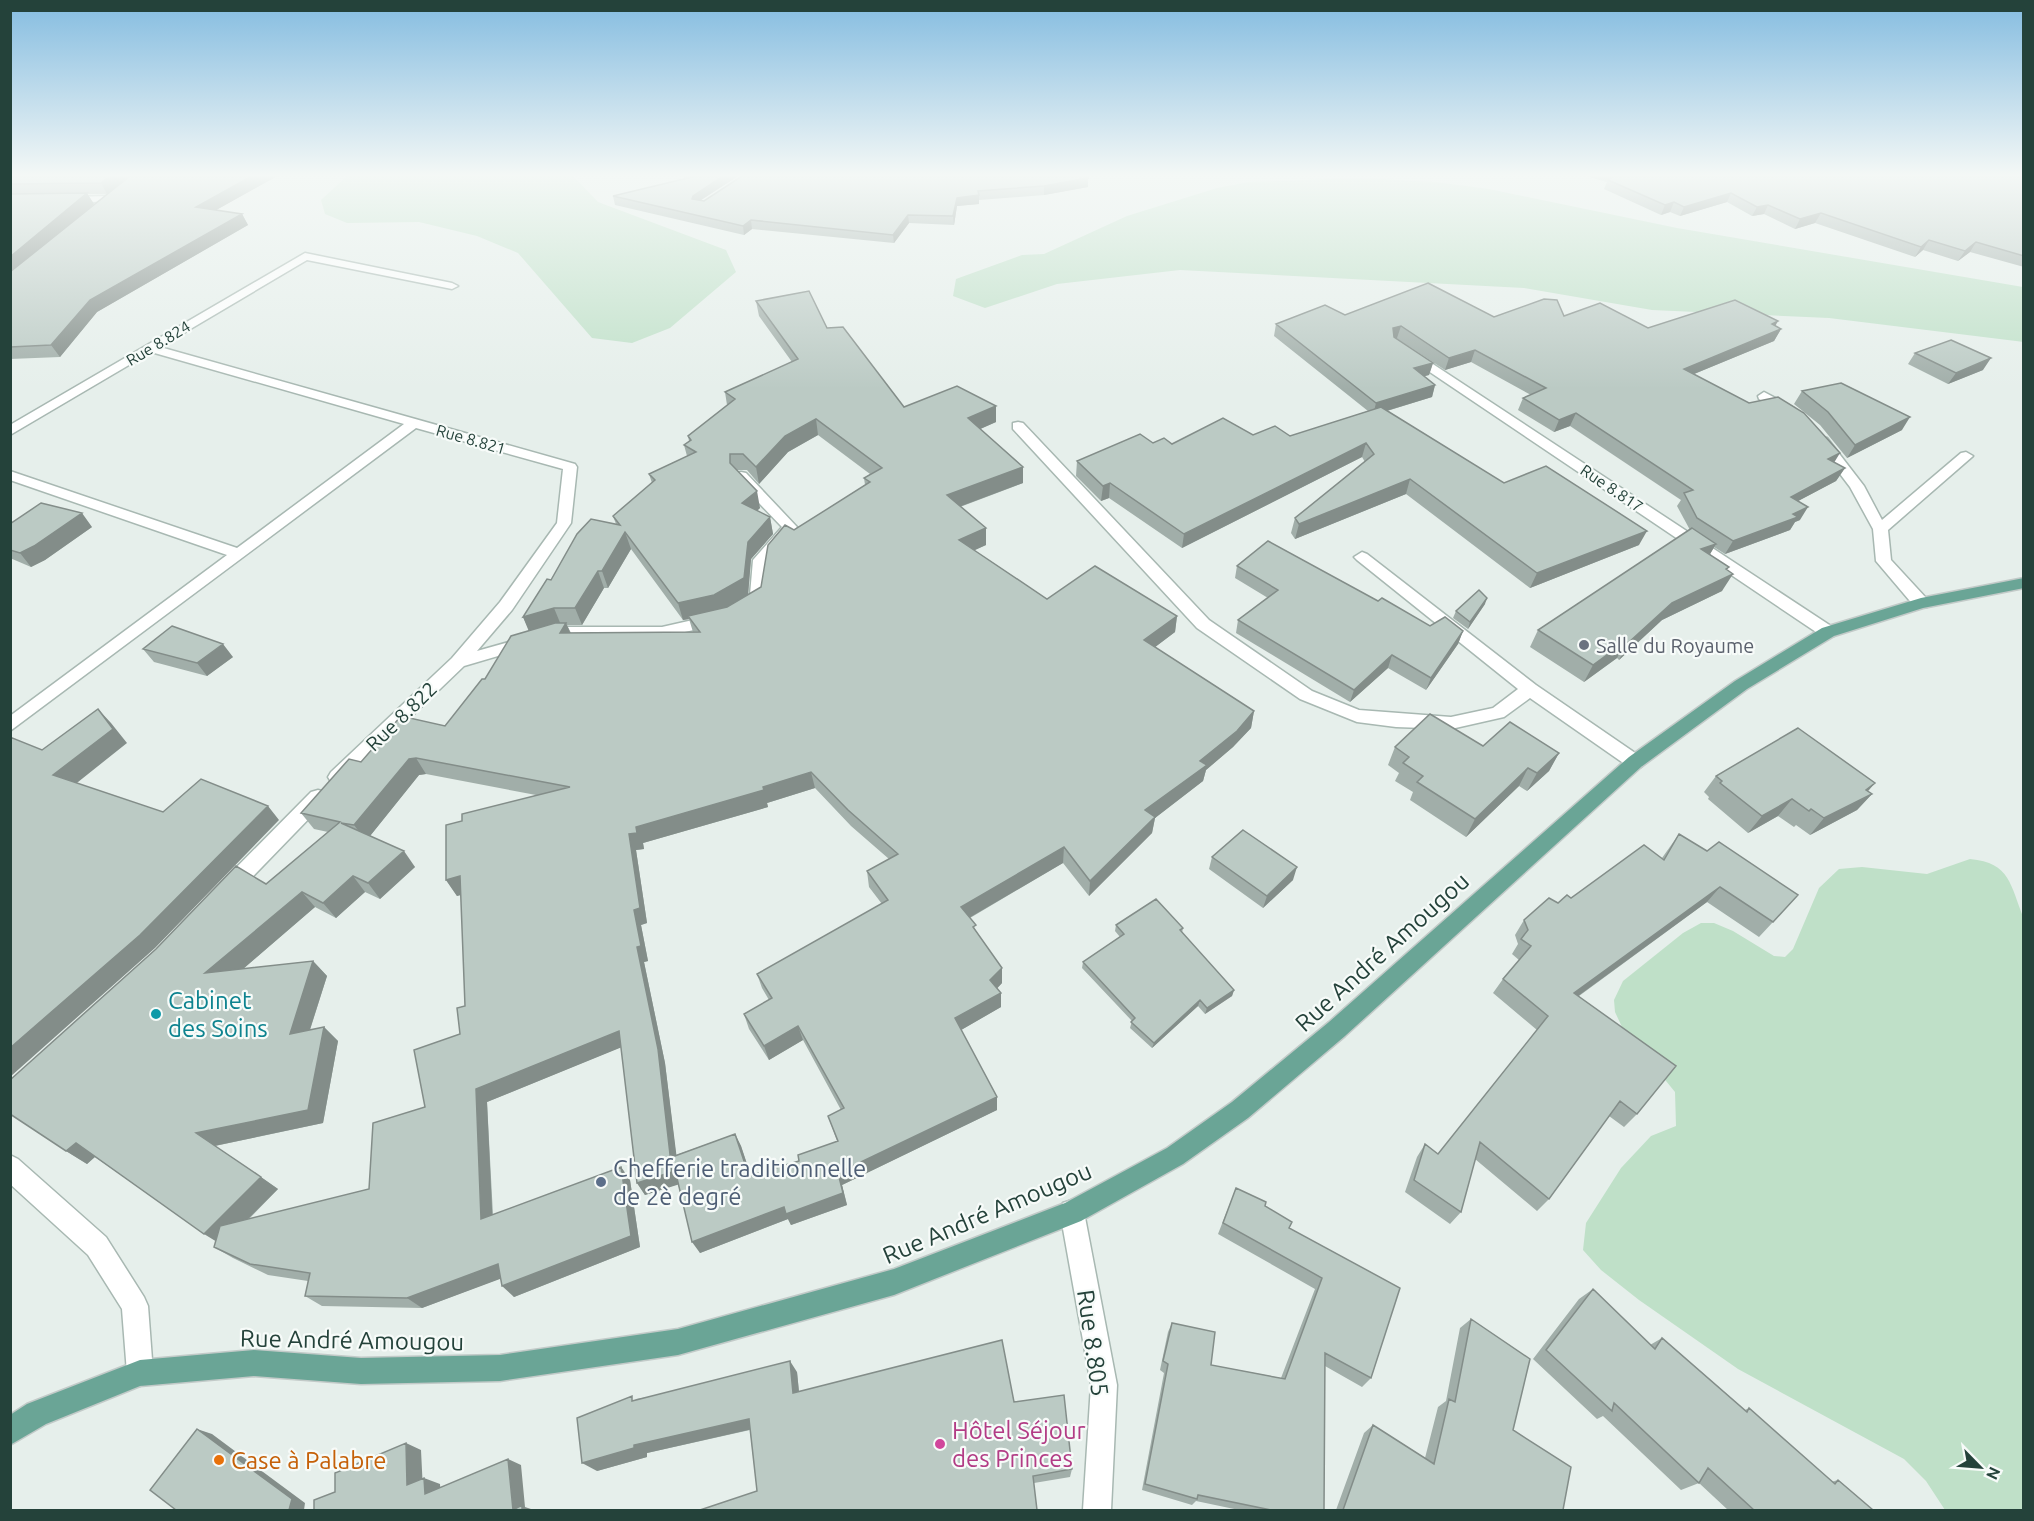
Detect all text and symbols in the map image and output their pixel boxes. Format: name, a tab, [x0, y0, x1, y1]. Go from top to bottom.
street label: Rue 8.824	[123, 317, 193, 369]
street label: Rue 8.821	[434, 420, 508, 458]
street label: Rue 8.817	[1577, 461, 1647, 515]
place label: Salle du Royaume	[1596, 634, 1754, 657]
marker: Salle du Royaume	[1577, 638, 1591, 652]
street label: Rue 8.822	[361, 677, 441, 755]
street label: Rue André Amougou	[1290, 867, 1474, 1037]
place label: Cabinet des Soins	[168, 987, 268, 1042]
marker: Cabinet des Soins	[149, 1007, 163, 1021]
place label: Chefferie traditionnelle de 2è degré	[613, 1155, 866, 1210]
street label: Rue André Amougou	[879, 1157, 1095, 1269]
marker: Chefferie traditionnelle de 2è degré	[594, 1175, 608, 1189]
street label: Rue 8.805	[1072, 1288, 1114, 1398]
street label: Rue André Amougou	[240, 1325, 464, 1355]
place label: Hôtel Séjour des Princes	[952, 1417, 1086, 1472]
marker: Hôtel Séjour des Princes	[933, 1437, 947, 1451]
north arrow	[1950, 1437, 2010, 1497]
place label: Case à Palabre	[231, 1447, 387, 1474]
marker: Case à Palabre	[212, 1453, 226, 1467]
text: N	[1983, 1464, 2004, 1483]

